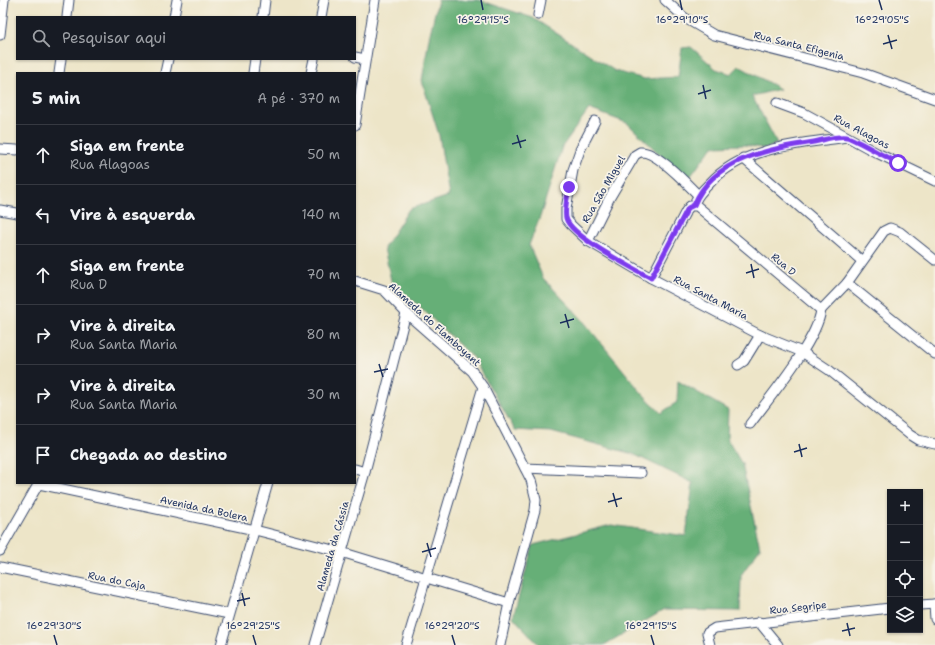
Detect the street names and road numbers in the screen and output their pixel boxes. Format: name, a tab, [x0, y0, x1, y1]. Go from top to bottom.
street label: Rua Santa Efigenia	[752, 28, 846, 63]
street label: Rua Alagoas	[832, 111, 892, 152]
street label: Rua São Miguel	[579, 153, 628, 225]
street label: Rua D	[769, 250, 799, 279]
street label: Rua Santa Maria	[671, 272, 751, 323]
street label: Alameda do Flamboyant	[386, 280, 483, 369]
street label: Avenida da Bolera	[159, 493, 250, 524]
street label: Alameda da Cássia	[313, 499, 352, 593]
street label: Rua do Caja	[87, 569, 148, 593]
street label: Rua Segripe	[769, 598, 828, 617]

